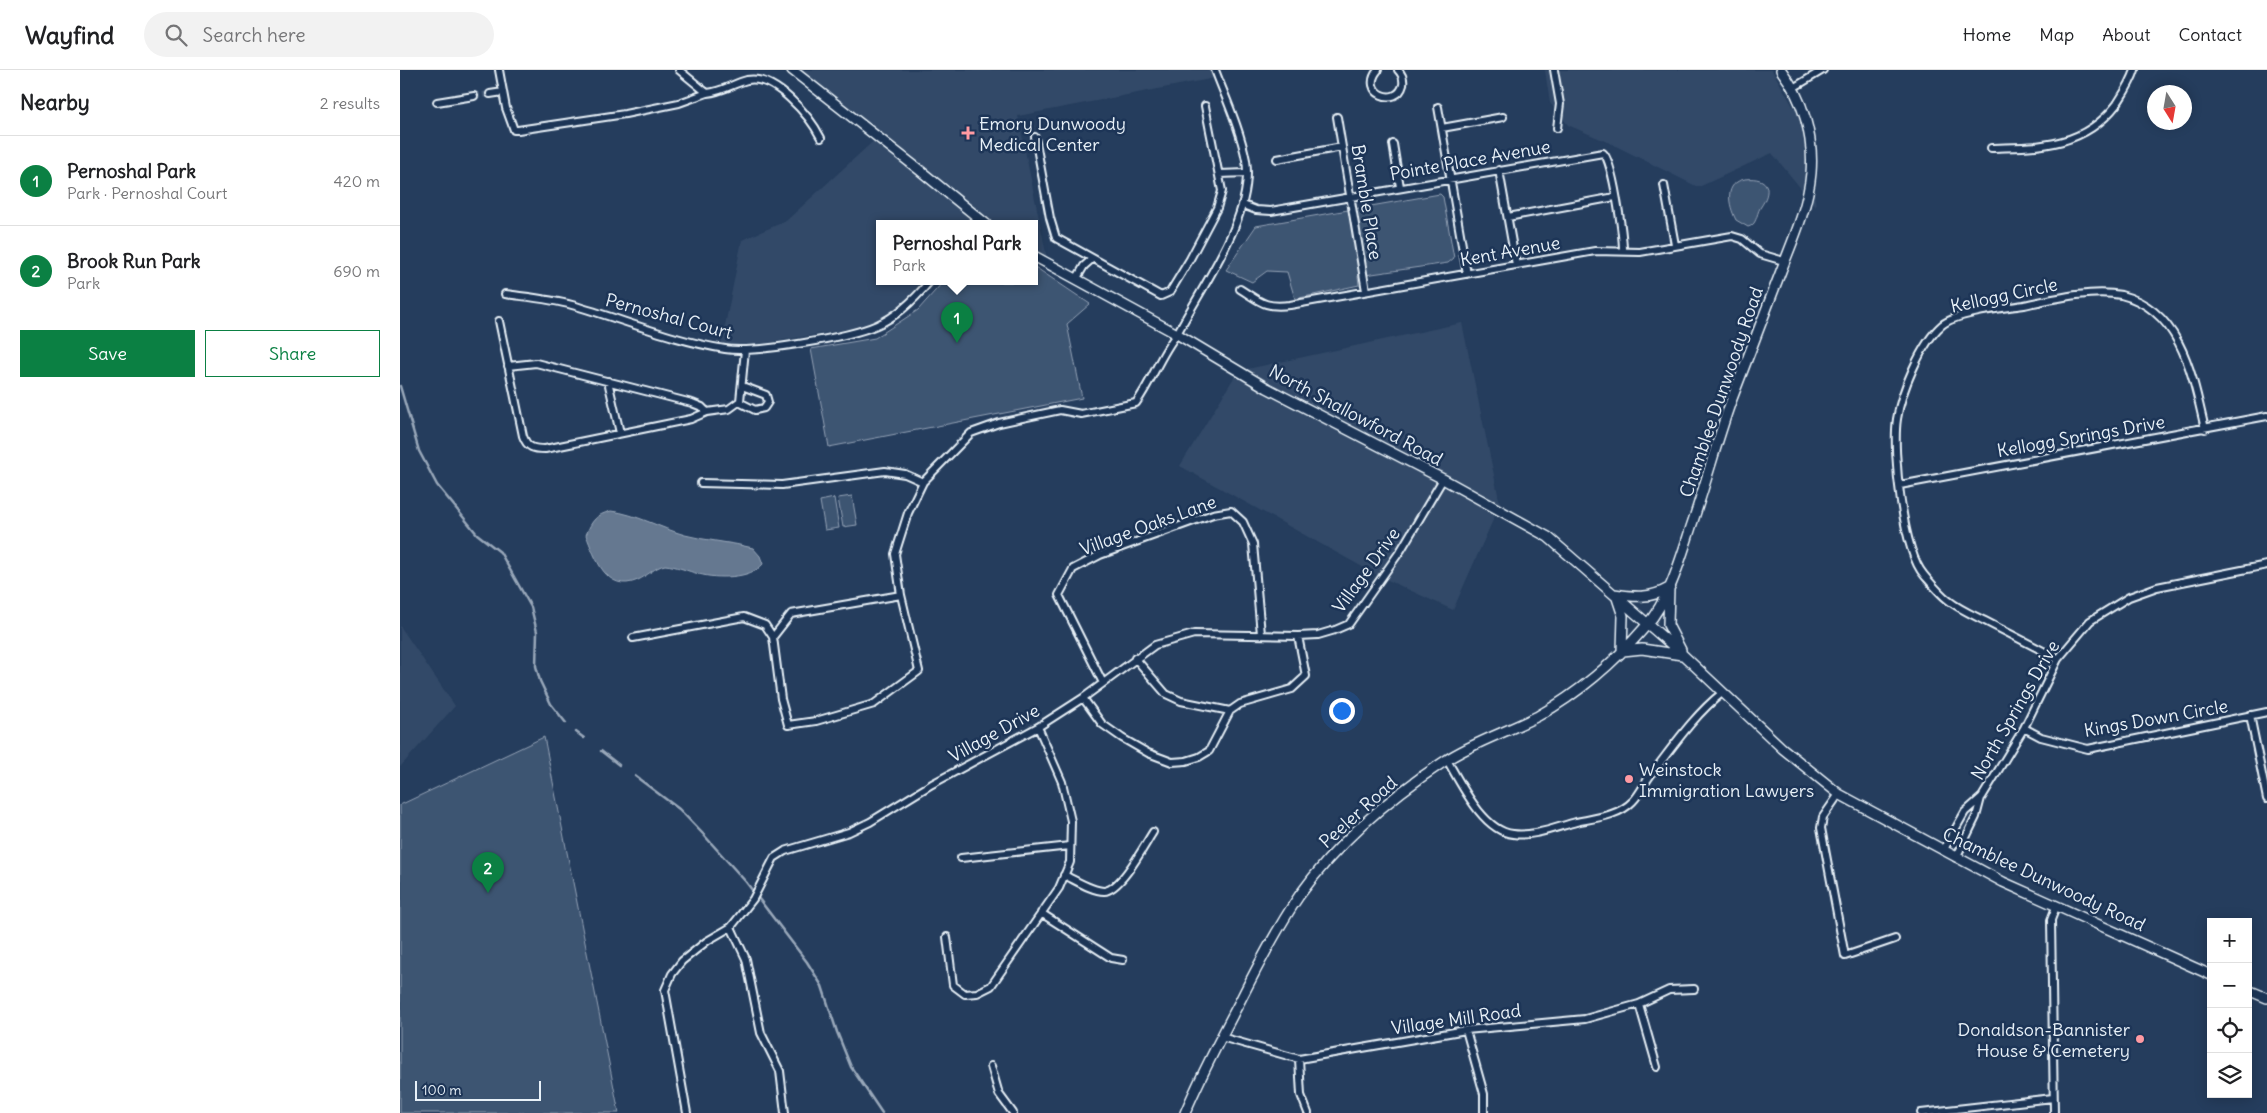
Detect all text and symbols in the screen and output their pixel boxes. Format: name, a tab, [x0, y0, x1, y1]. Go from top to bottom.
search box	[144, 12, 494, 57]
text: Wayfind	[25, 20, 114, 50]
icon: search	[162, 21, 190, 49]
text: Search here	[202, 23, 306, 47]
text: Home	[1963, 23, 2011, 46]
text: Map	[2039, 23, 2074, 46]
text: About	[2102, 23, 2150, 46]
text: Contact	[2178, 23, 2242, 46]
north arrow	[2147, 85, 2192, 130]
text: Nearby	[20, 89, 90, 116]
text: 2 results	[320, 93, 380, 113]
place label: Emory Dunwoody Medical Center	[979, 112, 1126, 156]
marker: Emory Dunwoody Medical Center	[961, 126, 975, 140]
street label: Pointe Place Avenue	[1388, 135, 1552, 185]
street label: Bramble Place	[1347, 143, 1387, 261]
text: Pernoshal Park	[67, 159, 196, 183]
text: 1	[33, 171, 39, 191]
text: 420 m	[334, 171, 380, 191]
text: Park · Pernoshal Court	[67, 183, 227, 203]
popup	[876, 220, 1038, 285]
text: Pernoshal Park	[893, 231, 1021, 255]
street label: Kent Avenue	[1458, 231, 1562, 271]
text: Brook Run Park	[67, 249, 200, 273]
text: Park	[893, 255, 926, 275]
text: 2	[32, 261, 40, 281]
text: 690 m	[333, 261, 380, 281]
street label: Kellogg Circle	[1948, 272, 2060, 318]
text: Park	[67, 273, 100, 293]
street label: Chamblee Dunwoody Road	[1674, 283, 1768, 500]
street label: Pernoshal Court	[603, 288, 735, 344]
pin: 1	[941, 302, 973, 343]
button: Save	[20, 330, 195, 377]
button: Share	[205, 330, 380, 377]
street label: North Shallowford Road	[1265, 359, 1447, 471]
street label: Kellogg Springs Drive	[1995, 410, 2167, 462]
street label: Village Oaks Lane	[1077, 490, 1219, 560]
street label: Village Drive	[1327, 523, 1405, 617]
street label: North Springs Drive	[1966, 636, 2064, 784]
street label: Kings Down Circle	[2082, 694, 2230, 742]
your location	[1329, 698, 1355, 724]
street label: Village Drive	[945, 699, 1043, 767]
place label: Weinstock Immigration Lawyers	[1639, 758, 1814, 802]
street label: Peeler Road	[1314, 771, 1402, 853]
marker: Weinstock Immigration Lawyers	[1623, 773, 1635, 785]
street label: Chamblee Dunwoody Road	[1939, 822, 2149, 936]
pin: 2	[472, 852, 504, 893]
map controls	[2207, 918, 2252, 1098]
button: +	[2207, 918, 2252, 963]
button: −	[2207, 963, 2252, 1008]
street label: Village Mill Road	[1390, 998, 1523, 1039]
button: locate	[2207, 1008, 2252, 1053]
place label: Donaldson-Bannister House & Cemetery	[1957, 1018, 2131, 1062]
marker: Donaldson-Bannister House & Cemetery	[2134, 1033, 2146, 1045]
button: layers	[2207, 1053, 2252, 1098]
scale bar	[415, 1078, 541, 1101]
text: 100 m	[422, 1081, 462, 1099]

